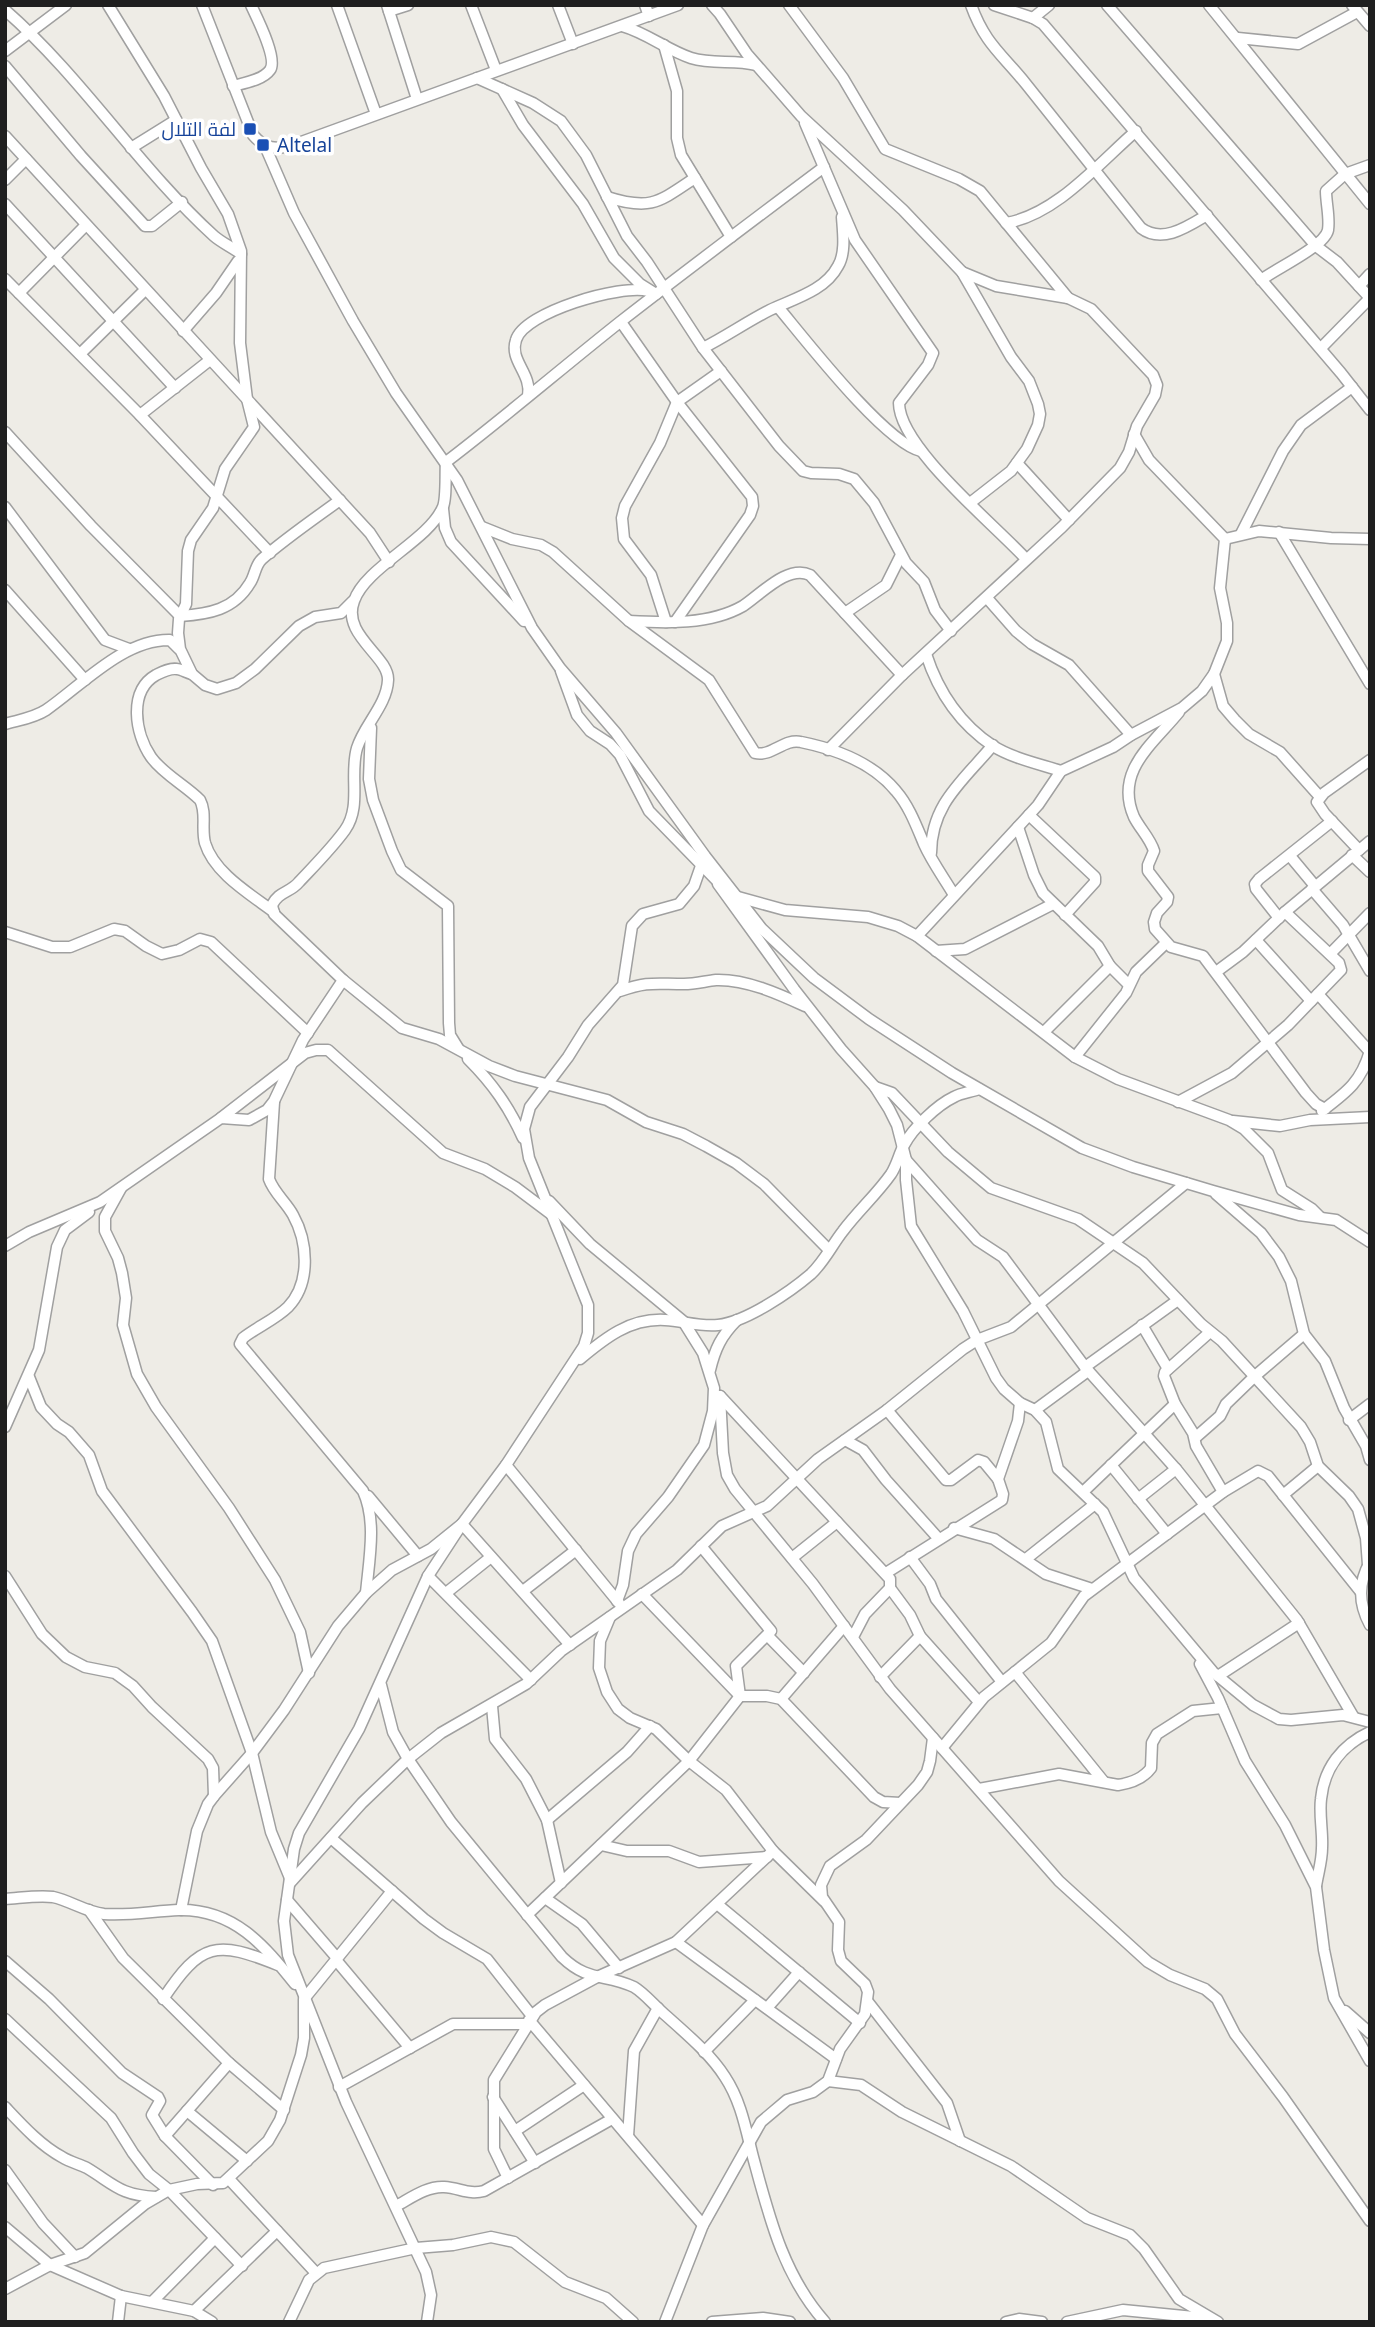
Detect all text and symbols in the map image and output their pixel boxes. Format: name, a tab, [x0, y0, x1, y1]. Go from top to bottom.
place label: لفة التلال	[161, 116, 236, 142]
marker: لفة التلال	[242, 121, 258, 137]
place label: Altelal	[277, 132, 332, 158]
marker: Altelal	[255, 137, 271, 153]

